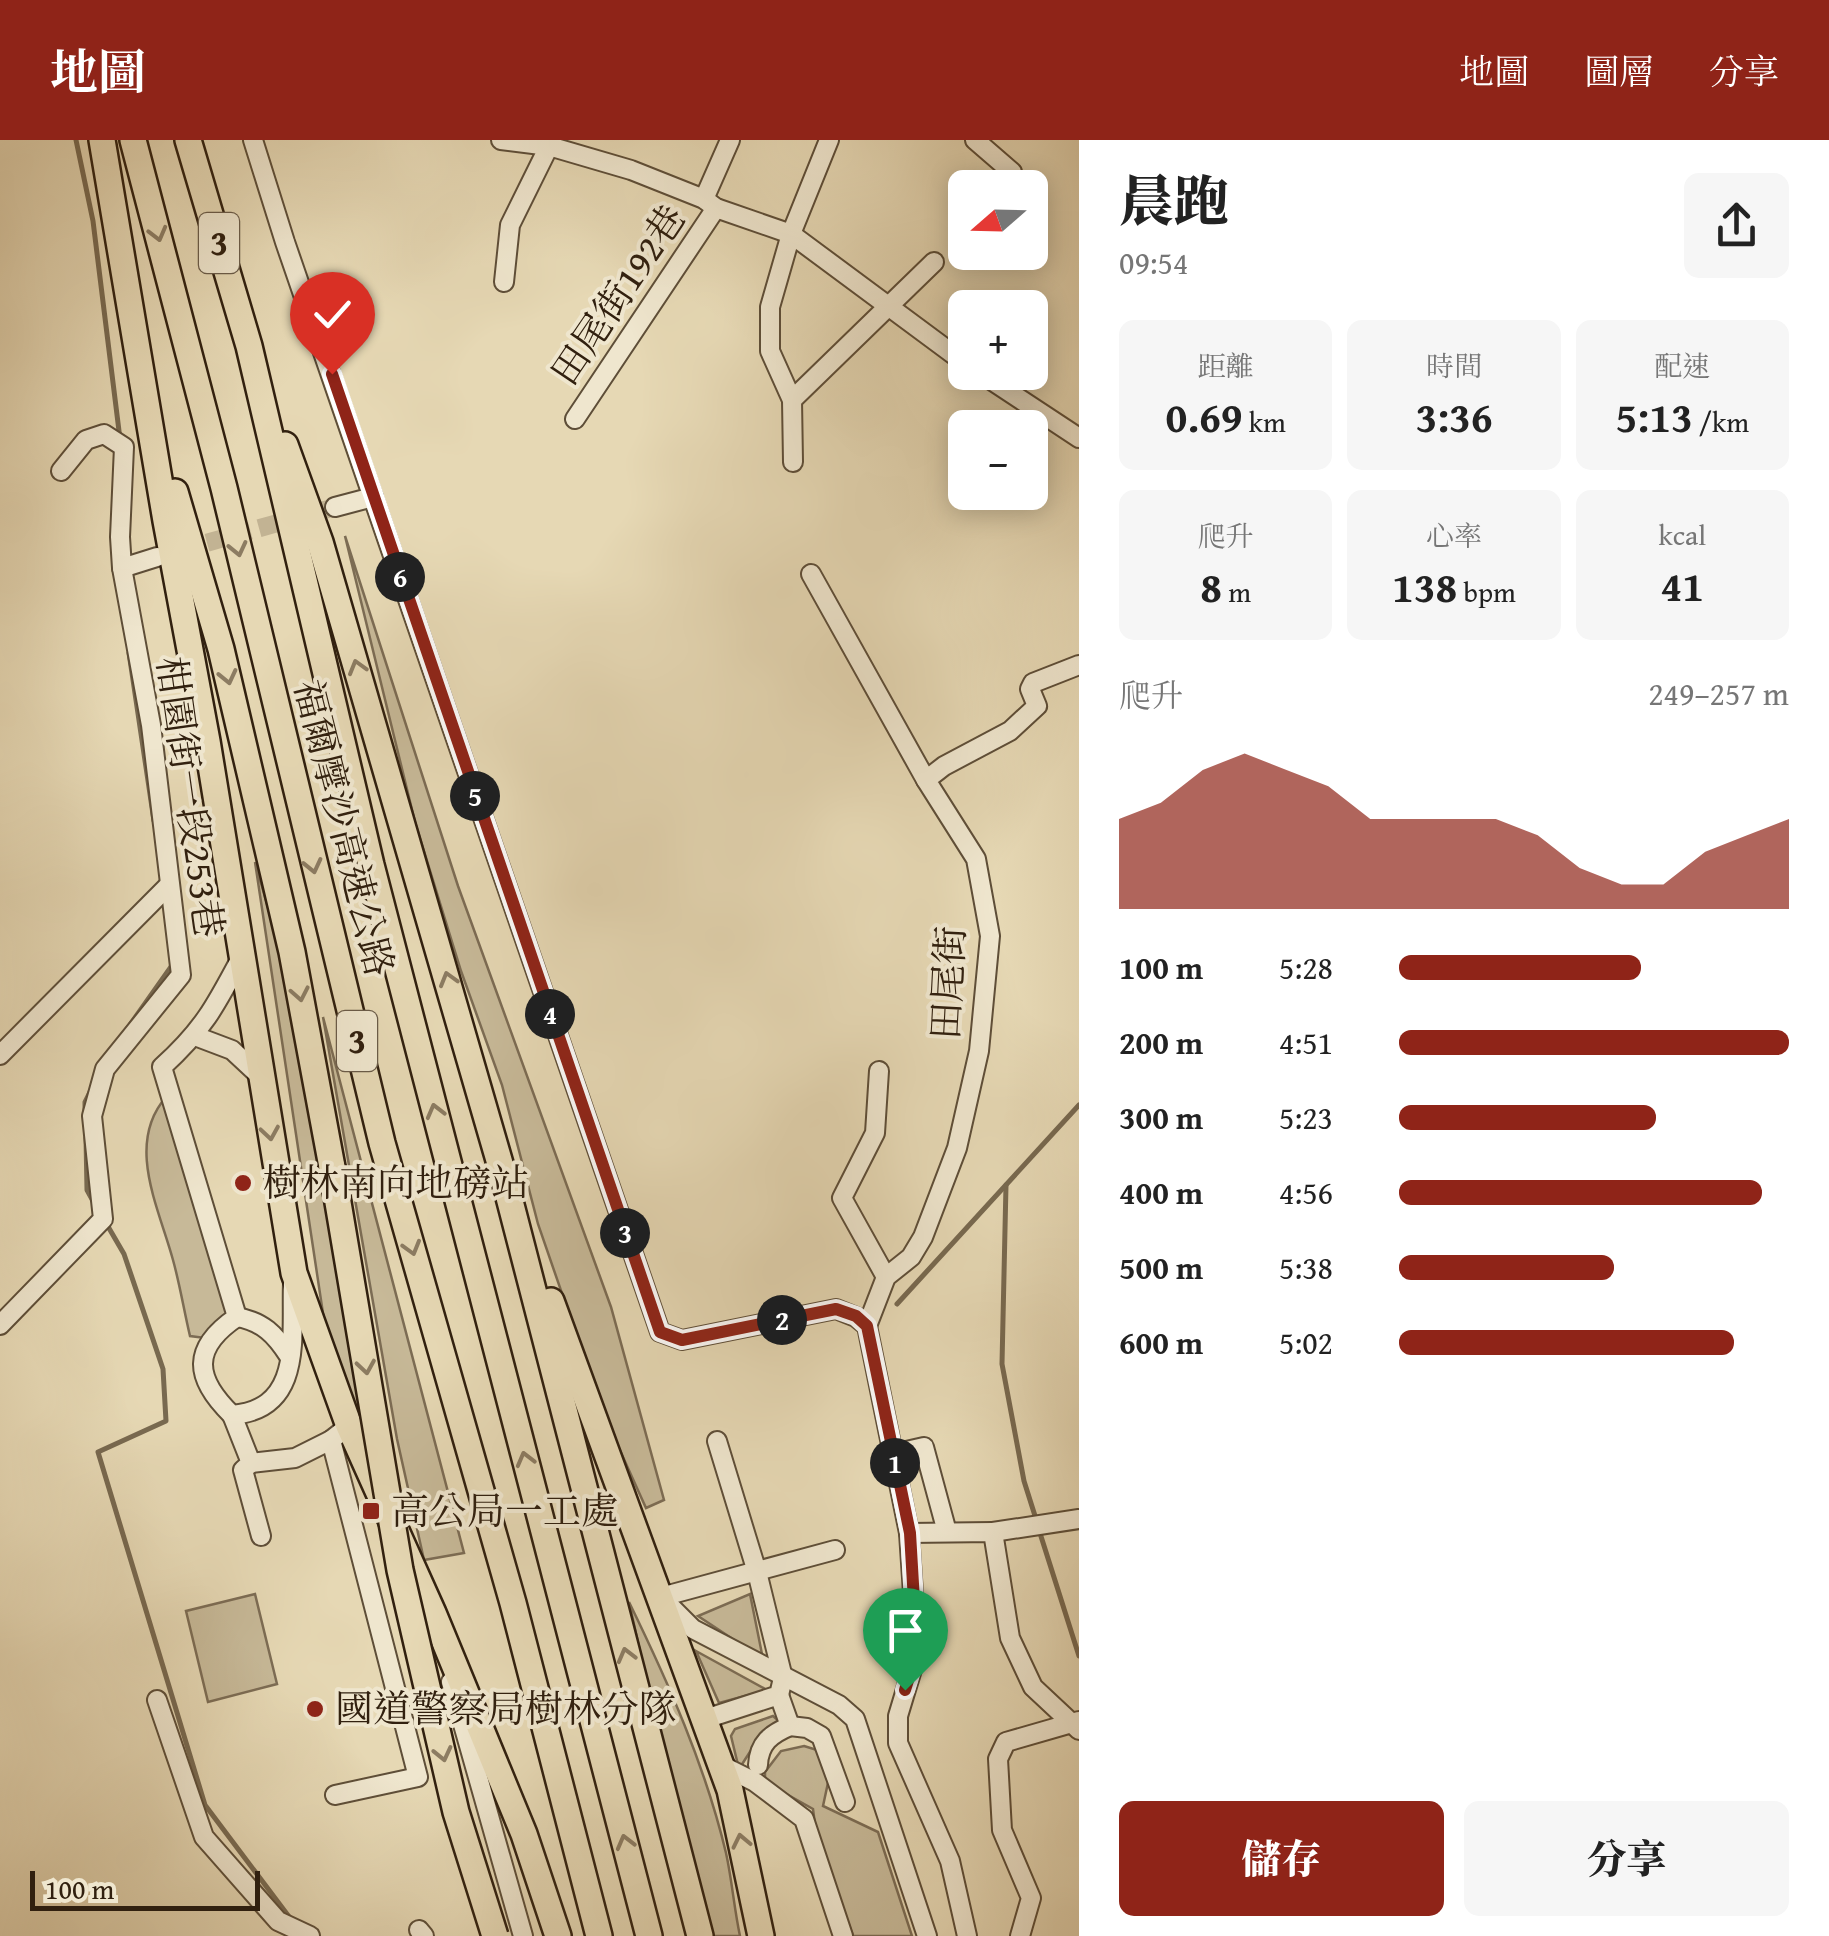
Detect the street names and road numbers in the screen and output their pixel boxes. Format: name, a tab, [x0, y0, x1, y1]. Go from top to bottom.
street label: 田尾街192巷	[536, 193, 698, 396]
road number: 3	[199, 213, 239, 273]
street label: 柑園街一段253巷	[144, 653, 238, 941]
street label: 福爾摩沙高速公路	[281, 673, 409, 982]
street label: 田尾街	[916, 925, 978, 1041]
road number: 3	[337, 1011, 377, 1071]

